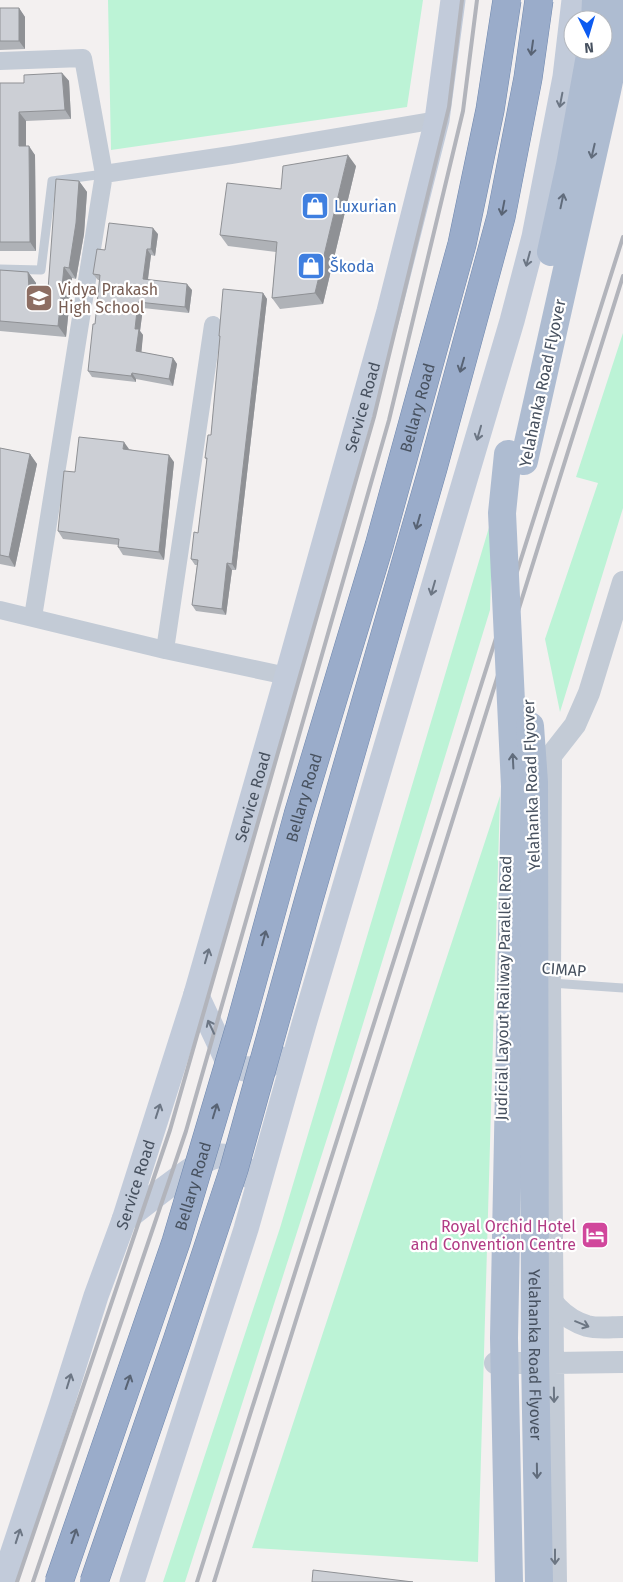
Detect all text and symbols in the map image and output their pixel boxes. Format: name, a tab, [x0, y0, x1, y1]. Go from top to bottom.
north arrow	[563, 10, 613, 60]
text: N	[584, 39, 594, 56]
one-way arrow	[527, 40, 537, 56]
one-way arrow	[555, 92, 565, 108]
one-way arrow	[588, 142, 597, 158]
shop icon: Luxurian	[300, 191, 330, 221]
one-way arrow	[558, 194, 567, 210]
place label: Luxurian	[334, 197, 397, 216]
one-way arrow	[498, 200, 508, 216]
shop icon: Škoda	[296, 251, 326, 281]
one-way arrow	[523, 251, 532, 267]
place label: Škoda	[330, 256, 374, 276]
place label: Vidya Prakash High School	[58, 280, 158, 317]
school or university icon: Vidya Prakash High School	[24, 283, 54, 313]
street label: Yelahanka Road Flyover	[515, 297, 570, 469]
one-way arrow	[457, 357, 466, 373]
street label: Service Road	[341, 360, 384, 455]
street label: Bellary Road	[396, 361, 439, 455]
one-way arrow	[473, 424, 483, 440]
one-way arrow	[412, 513, 422, 529]
one-way arrow	[427, 580, 437, 596]
street label: Yelahanka Road Flyover	[519, 698, 544, 871]
street label: Service Road	[231, 750, 275, 844]
street label: Bellary Road	[282, 751, 326, 844]
one-way arrow	[509, 753, 518, 769]
street label: Judicial Layout Railway Parallel Road	[492, 855, 515, 1121]
one-way arrow	[260, 931, 270, 947]
one-way arrow	[202, 948, 212, 964]
street label: CIMAP	[541, 958, 587, 981]
one-way arrow	[206, 1020, 216, 1035]
one-way arrow	[154, 1103, 164, 1119]
one-way arrow	[211, 1104, 221, 1120]
street label: Service Road	[112, 1137, 159, 1232]
street label: Bellary Road	[171, 1139, 215, 1233]
place label: Royal Orchid Hotel and Convention Centre	[411, 1217, 576, 1254]
hotel icon: Royal Orchid Hotel and Convention Centre	[580, 1220, 610, 1250]
street label: Yelahanka Road Flyover	[525, 1269, 546, 1442]
one-way arrow	[574, 1319, 589, 1329]
one-way arrow	[65, 1374, 75, 1390]
one-way arrow	[123, 1375, 133, 1391]
one-way arrow	[549, 1386, 558, 1402]
one-way arrow	[532, 1462, 542, 1479]
one-way arrow	[14, 1528, 24, 1544]
one-way arrow	[70, 1528, 80, 1544]
one-way arrow	[551, 1549, 560, 1565]

